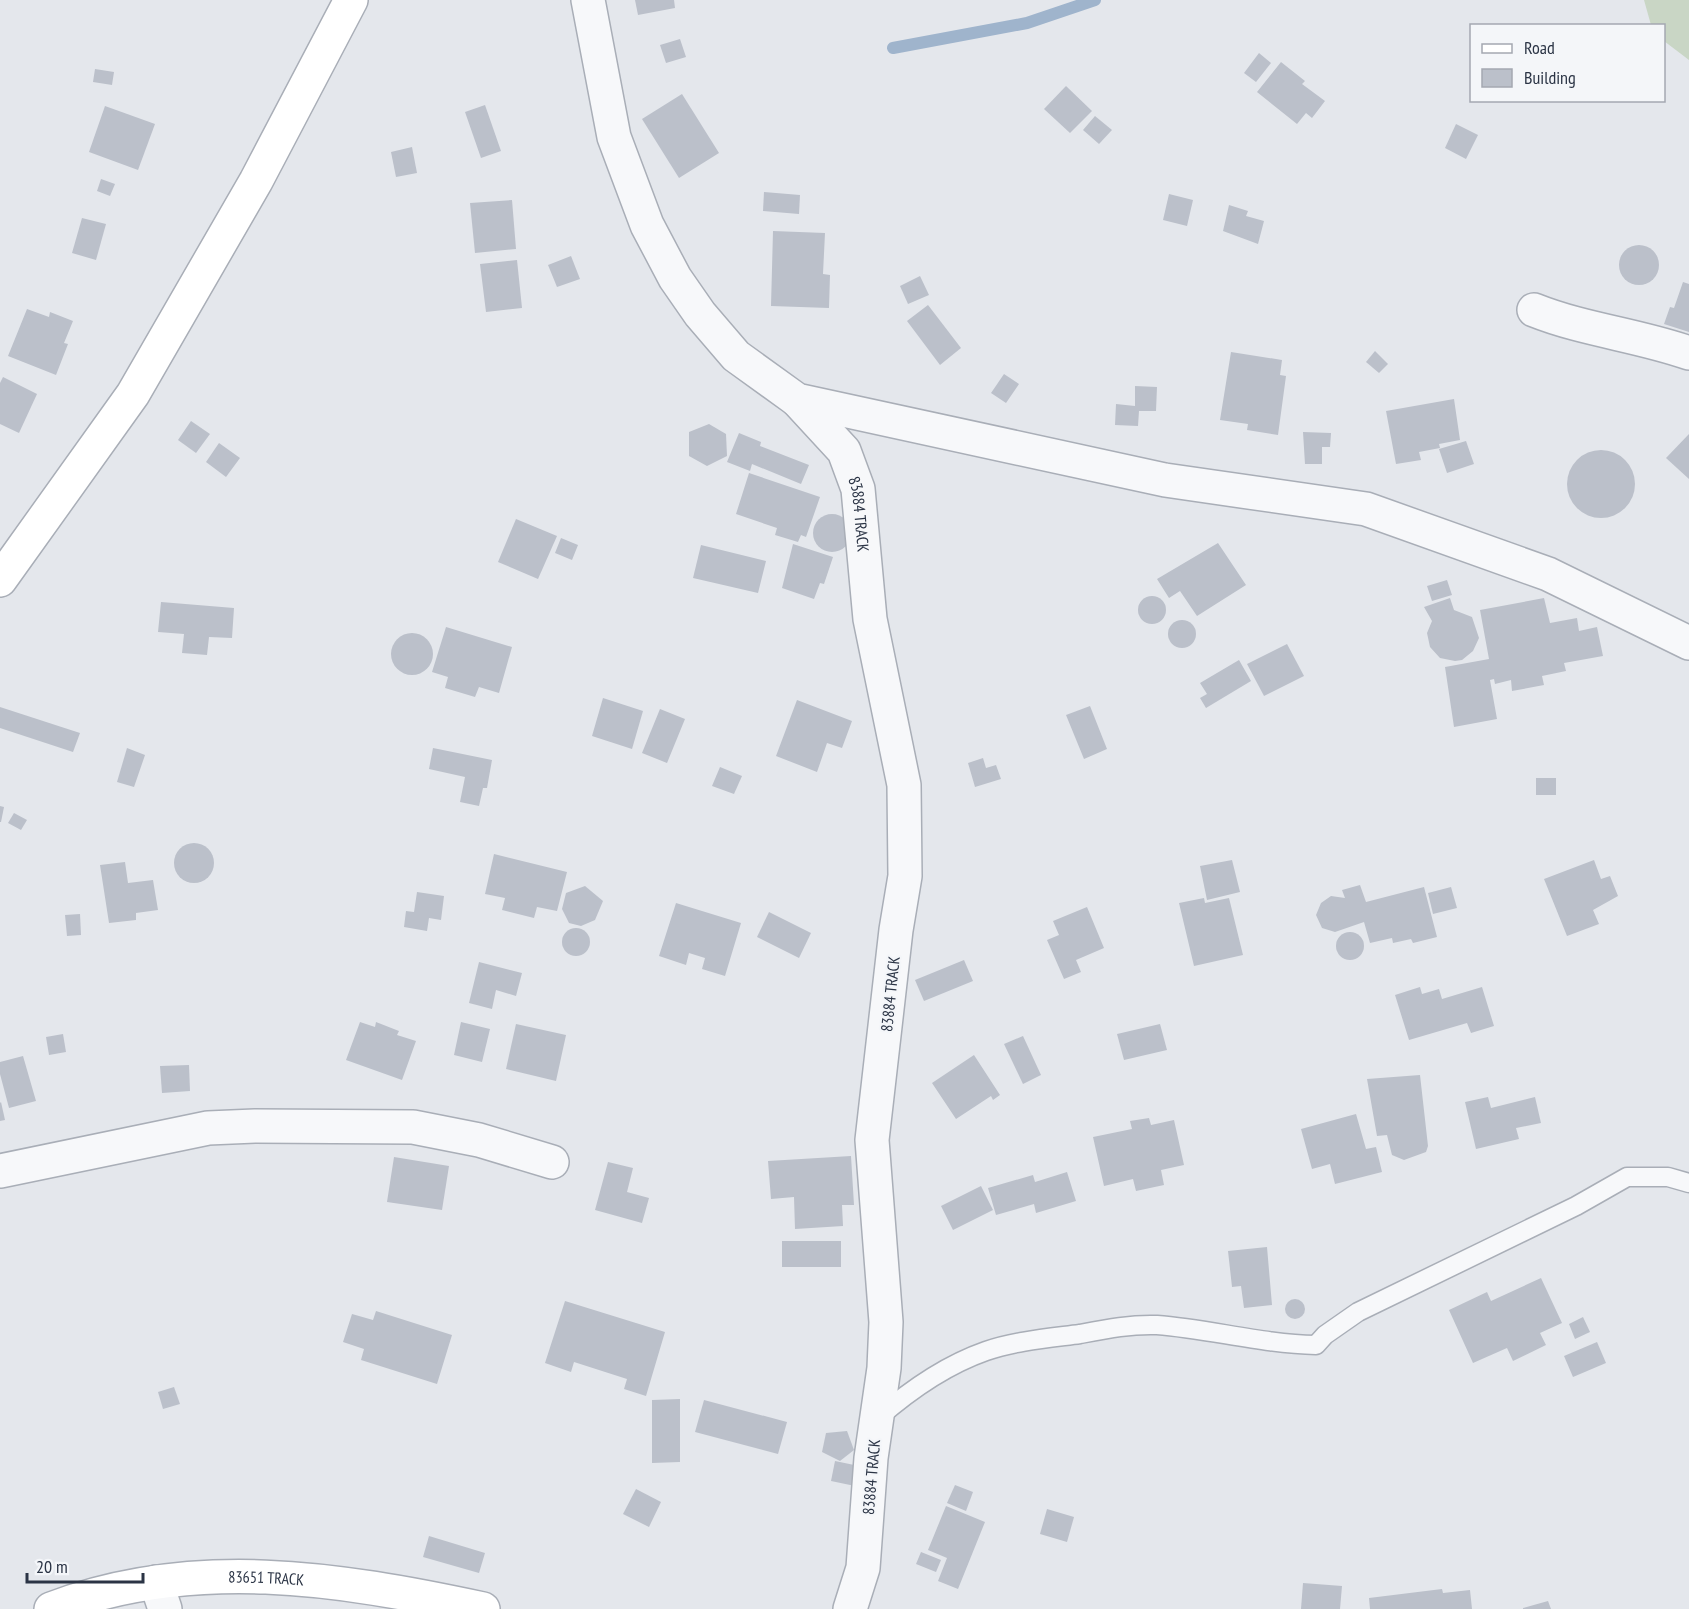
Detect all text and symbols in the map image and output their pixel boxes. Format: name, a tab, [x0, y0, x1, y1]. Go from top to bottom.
legend	[1470, 24, 1665, 102]
text: Road	[1524, 36, 1555, 59]
text: Building	[1524, 66, 1576, 89]
street label: 83884 TRACK	[844, 474, 874, 553]
street label: 83884 TRACK	[876, 955, 904, 1033]
street label: 83884 TRACK	[858, 1438, 884, 1516]
scale bar	[27, 1546, 142, 1584]
text: 20 m	[36, 1555, 68, 1578]
street label: 83651 TRACK	[228, 1567, 305, 1590]

